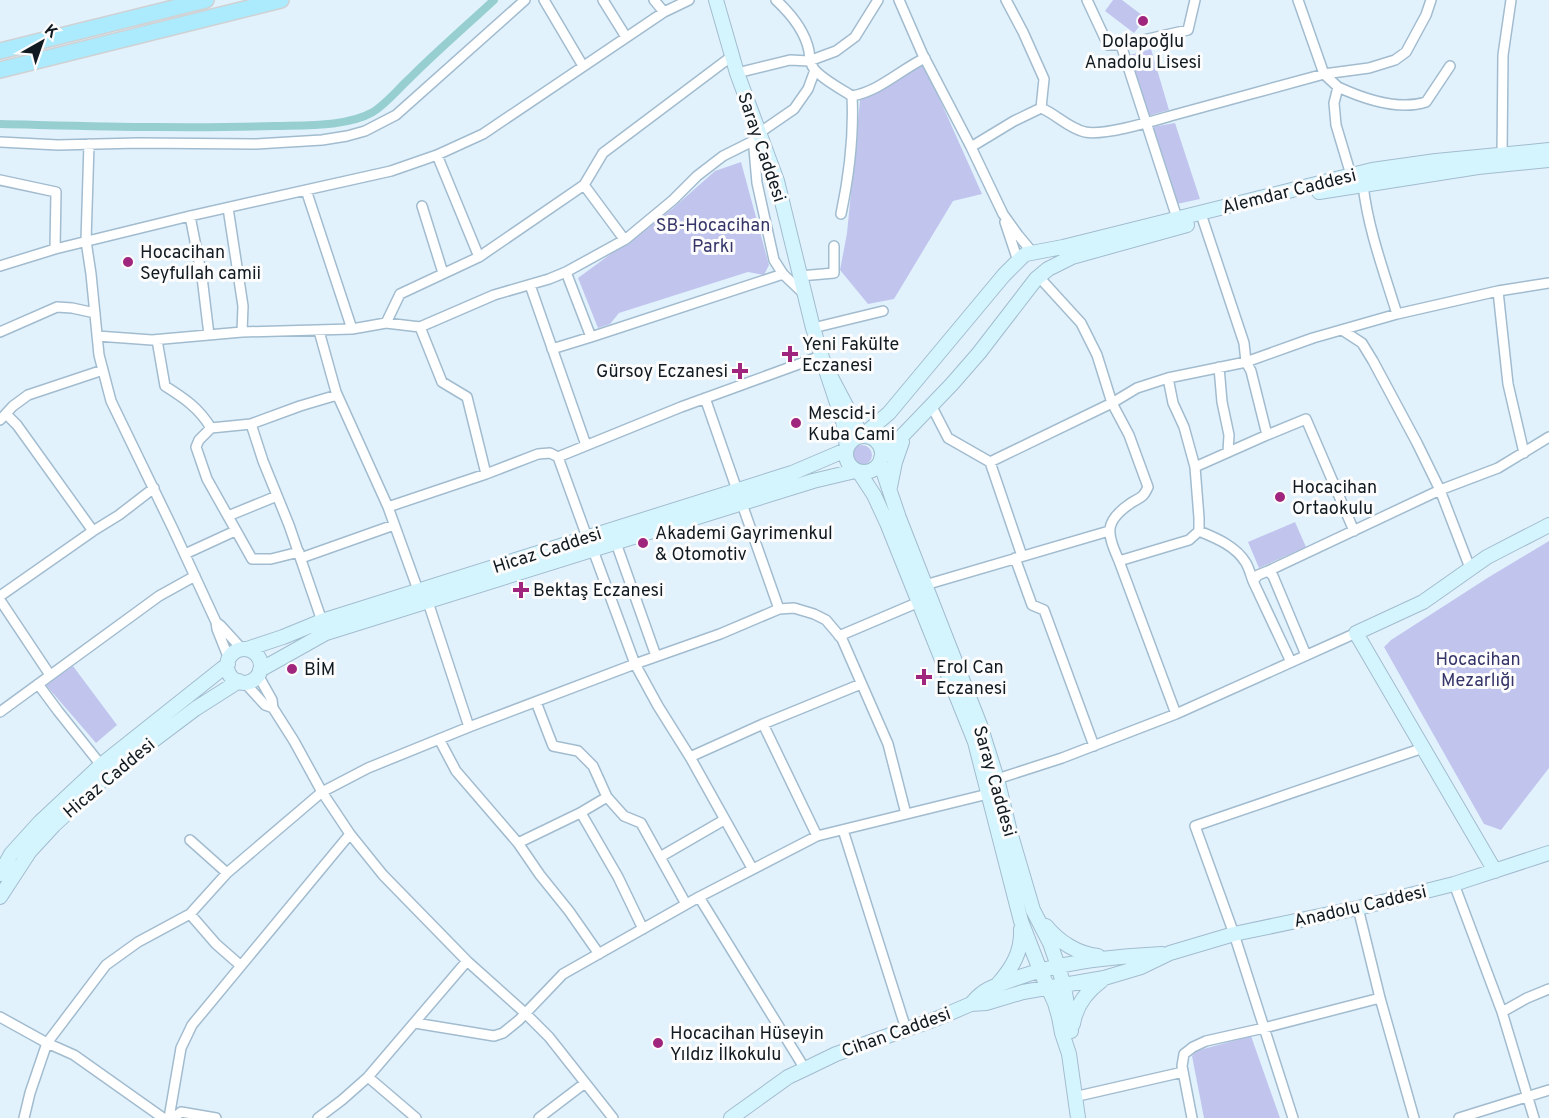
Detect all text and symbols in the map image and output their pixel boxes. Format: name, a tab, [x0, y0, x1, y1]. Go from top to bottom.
north arrow	[12, 12, 72, 72]
marker: Dolapoğlu Anadolu Lisesi	[1136, 14, 1150, 28]
text: K	[40, 21, 61, 43]
place label: Dolapoğlu Anadolu Lisesi	[1085, 31, 1201, 75]
street label: Saray Caddesi	[731, 90, 790, 205]
street label: Alemdar Caddesi	[1220, 165, 1359, 220]
park label: SB-Hocacihan Parkı	[656, 215, 770, 259]
place label: Hocacihan Seyfullah camii	[140, 242, 261, 286]
marker: Hocacihan Seyfullah camii	[121, 255, 135, 269]
place label: Yeni Fakülte Eczanesi	[802, 334, 899, 378]
marker: Yeni Fakülte Eczanesi	[783, 347, 797, 361]
place label: Gürsoy Eczanesi	[596, 361, 728, 384]
marker: Gürsoy Eczanesi	[733, 364, 747, 378]
place label: Mescid-i Kuba Cami	[808, 403, 895, 447]
marker: Mescid-i Kuba Cami	[789, 416, 803, 430]
place label: Hocacihan Ortaokulu	[1292, 477, 1377, 521]
marker: Hocacihan Ortaokulu	[1273, 490, 1287, 504]
street label: Hicaz Caddesi	[490, 523, 605, 580]
place label: Akademi Gayrimenkul & Otomotiv	[655, 523, 833, 567]
marker: Akademi Gayrimenkul & Otomotiv	[636, 536, 650, 550]
place label: Bektaş Eczanesi	[533, 580, 663, 603]
marker: Bektaş Eczanesi	[514, 583, 528, 597]
park label: Hocacihan Mezarlığı	[1435, 649, 1521, 693]
place label: BİM	[304, 657, 335, 682]
place label: Erol Can Eczanesi	[936, 657, 1007, 701]
marker: BİM	[285, 662, 299, 676]
marker: Erol Can Eczanesi	[917, 670, 931, 684]
street label: Saray Caddesi	[967, 723, 1020, 840]
street label: Hicaz Caddesi	[59, 734, 161, 824]
street label: Anadolu Caddesi	[1292, 881, 1429, 934]
street label: Cihan Caddesi	[839, 1003, 954, 1064]
place label: Hocacihan Hüseyin Yıldız İlkokulu	[670, 1023, 824, 1067]
marker: Hocacihan Hüseyin Yıldız İlkokulu	[651, 1036, 665, 1050]

